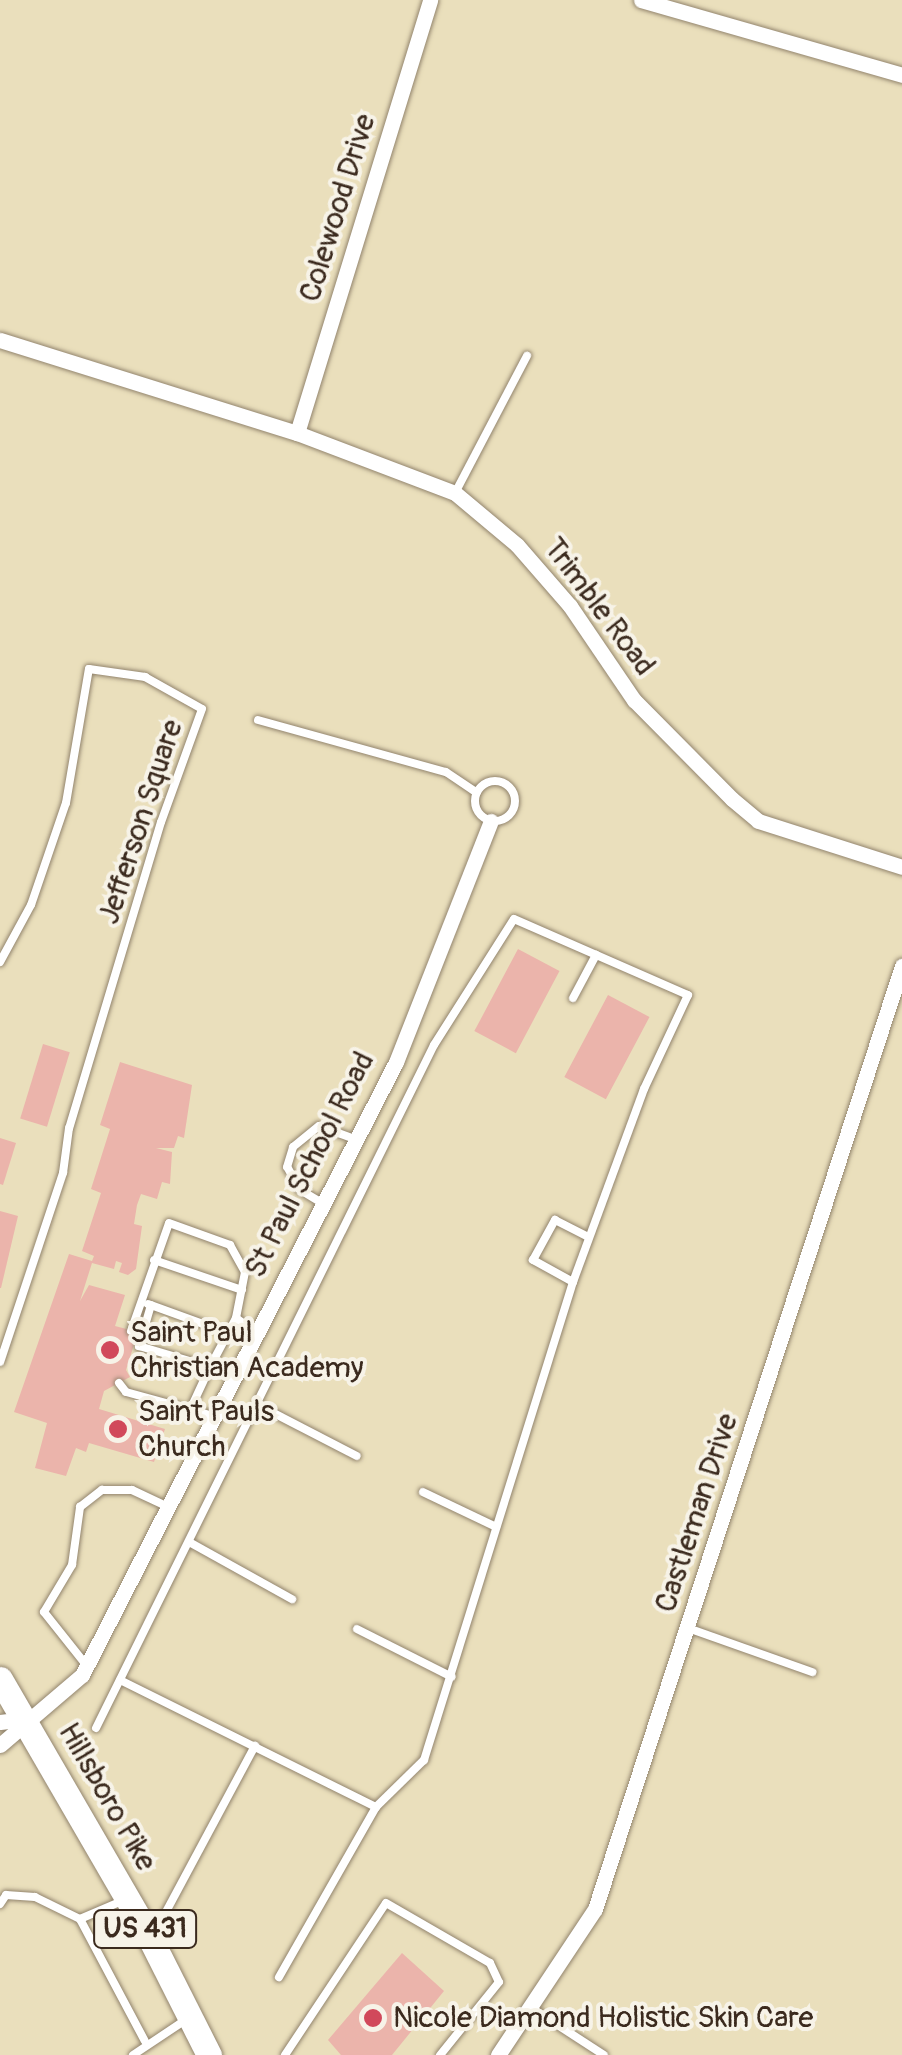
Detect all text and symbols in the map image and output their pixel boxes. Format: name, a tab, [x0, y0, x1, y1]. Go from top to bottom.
street label: Colewood Drive	[292, 110, 384, 306]
street label: Trimble Road	[536, 531, 662, 683]
street label: Jefferson Square	[91, 715, 191, 929]
street label: St Paul School Road	[238, 1046, 382, 1284]
place label: Saint Paul Christian Academy	[130, 1315, 364, 1386]
marker: Saint Paul Christian Academy	[99, 1339, 121, 1361]
place label: Saint Pauls Church	[138, 1394, 274, 1464]
street label: Castleman Drive	[648, 1409, 746, 1617]
marker: Saint Pauls Church	[107, 1418, 129, 1440]
street label: Hillsboro Pike	[50, 1717, 164, 1877]
road number: US 431	[92, 1906, 198, 1952]
place label: Nicole Diamond Holistic Skin Care	[393, 2000, 813, 2036]
marker: Nicole Diamond Holistic Skin Care	[362, 2007, 384, 2029]

